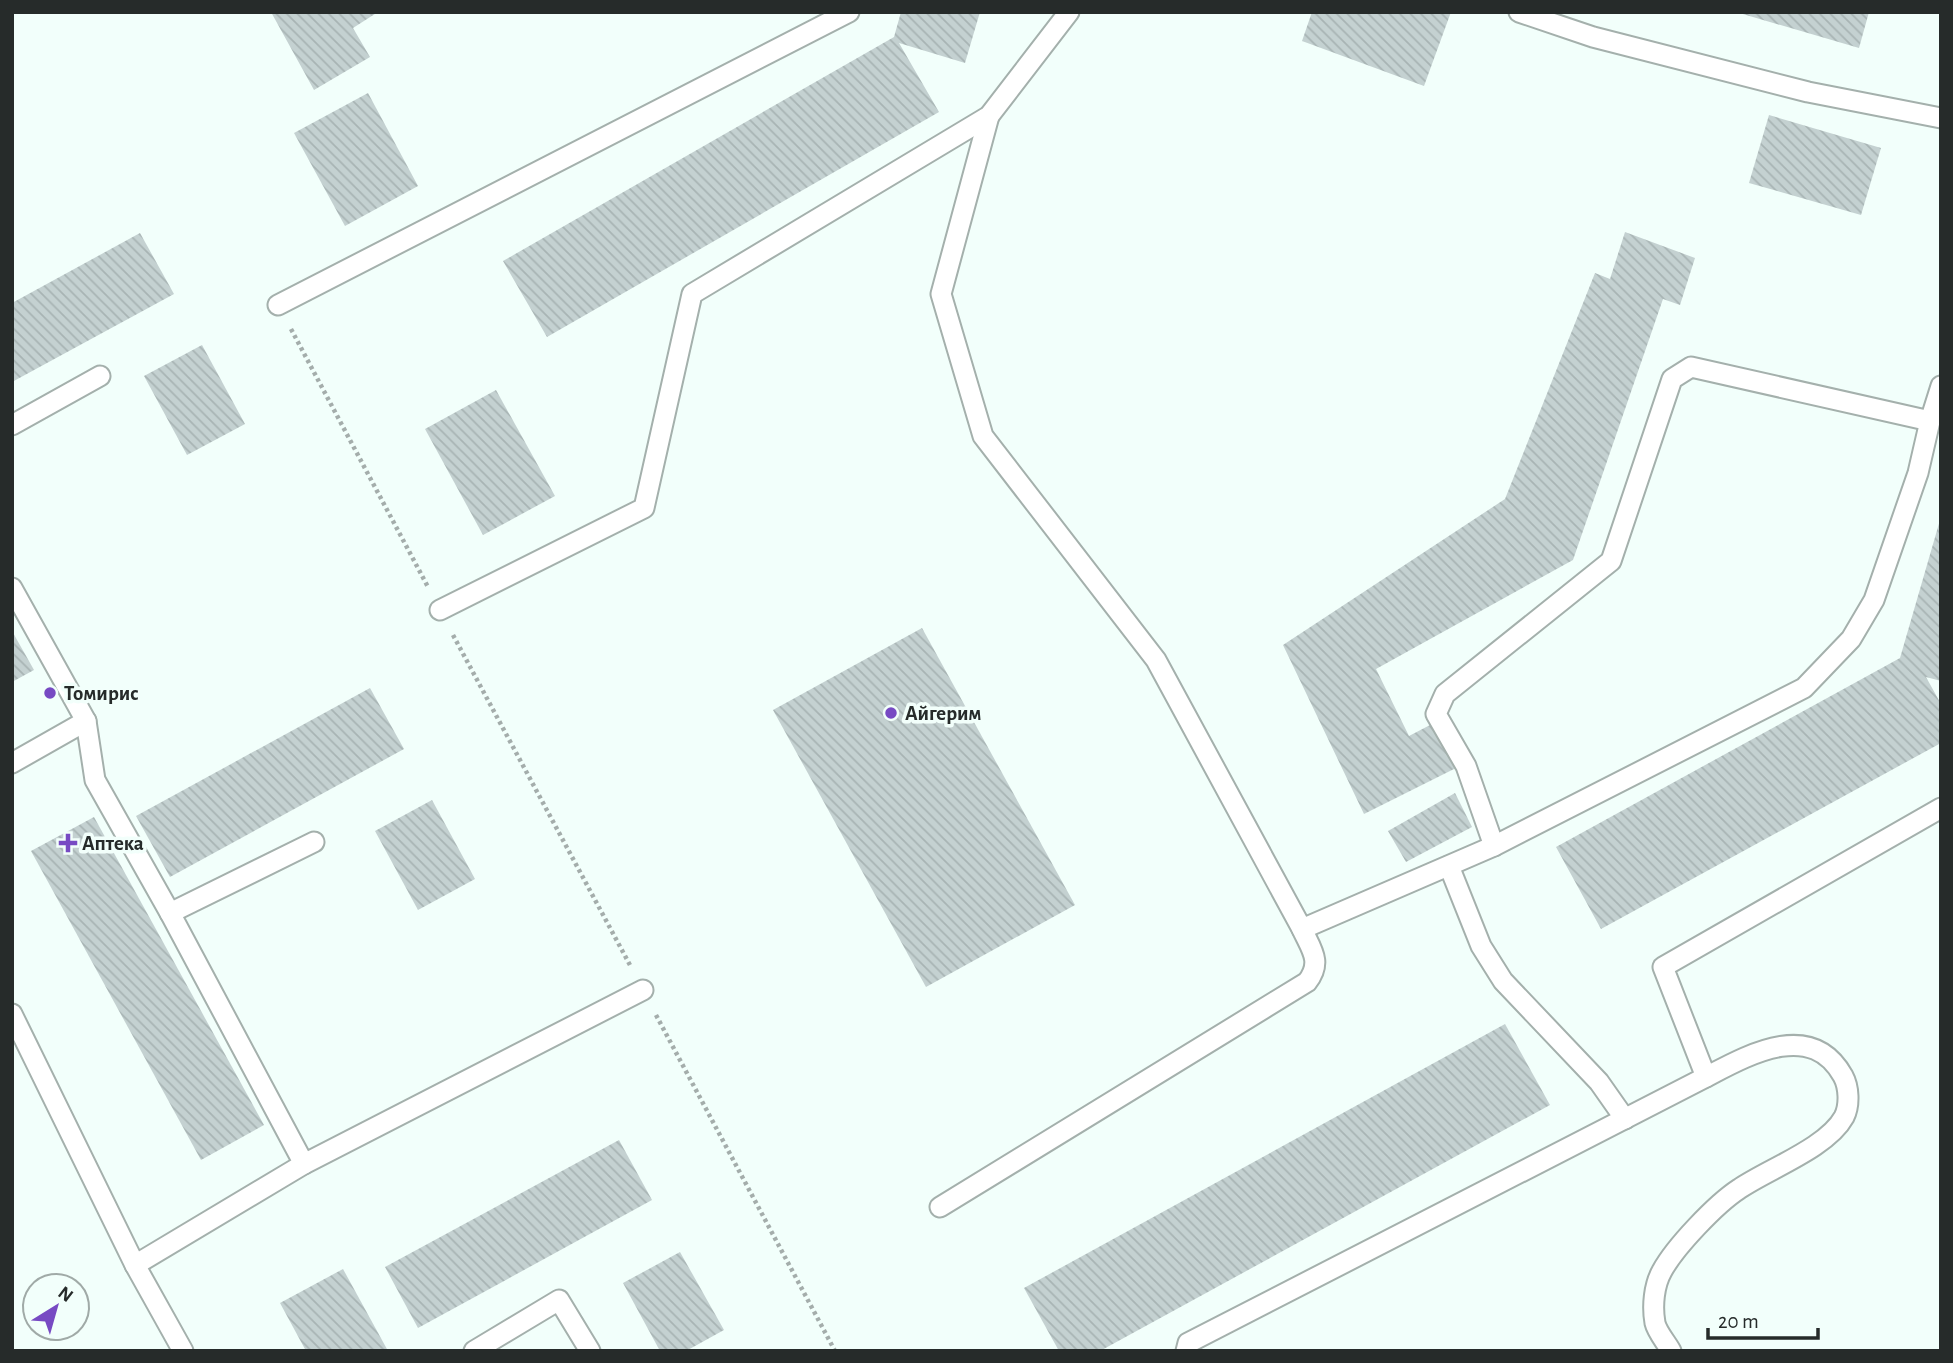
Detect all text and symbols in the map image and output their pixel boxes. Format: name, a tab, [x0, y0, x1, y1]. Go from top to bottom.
place label: Томирис	[64, 683, 139, 704]
marker: Томирис	[42, 685, 58, 701]
place label: Айгерим	[905, 703, 982, 724]
marker: Айгерим	[883, 705, 899, 721]
place label: Аптека	[82, 833, 144, 854]
marker: Аптека	[60, 835, 76, 851]
north arrow	[21, 1272, 91, 1342]
text: N	[54, 1283, 76, 1306]
scale bar	[1708, 1296, 1818, 1340]
text: 20 m	[1718, 1311, 1759, 1332]

